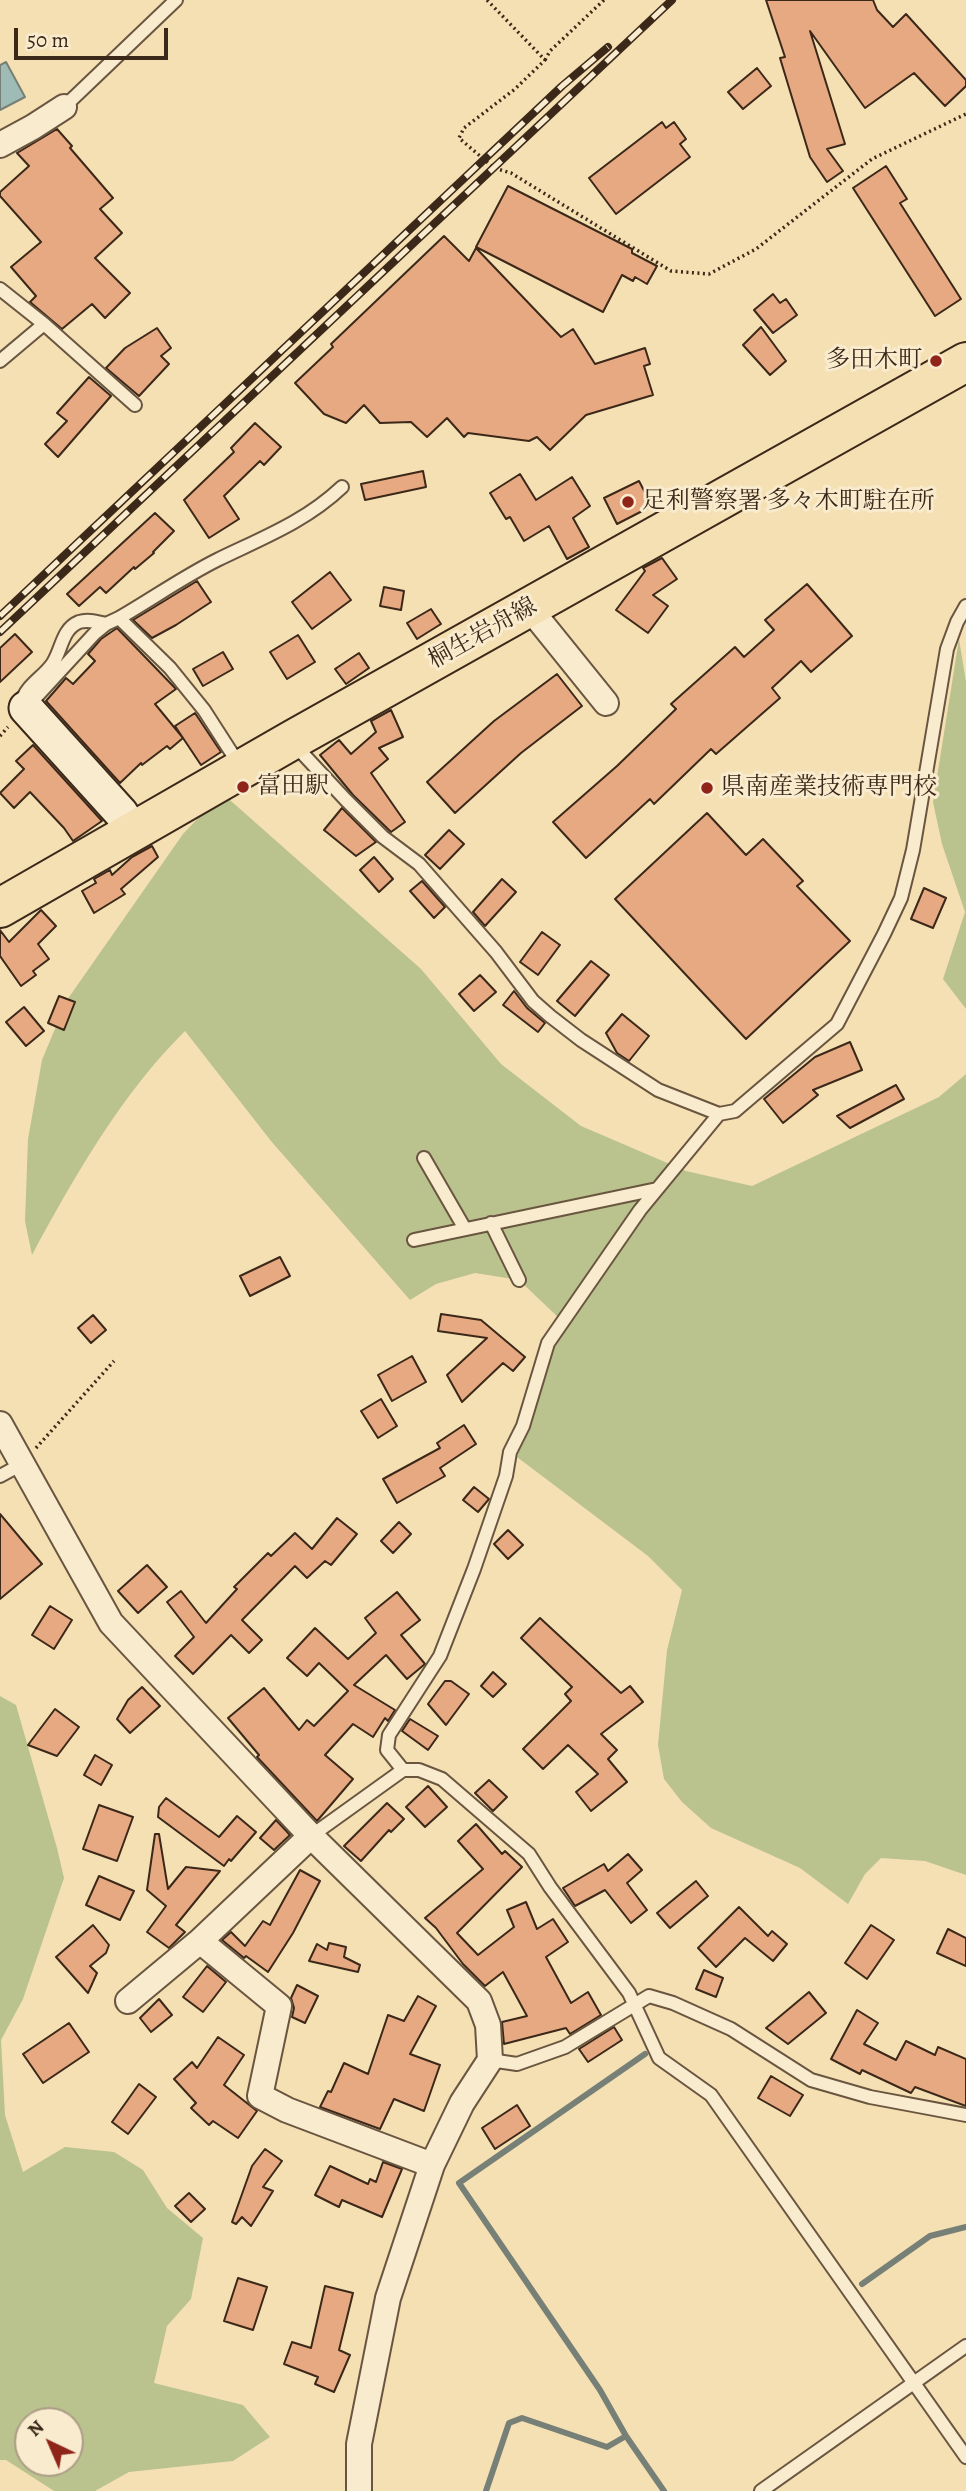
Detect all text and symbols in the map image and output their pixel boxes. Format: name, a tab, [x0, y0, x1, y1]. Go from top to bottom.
scale bar	[18, 14, 172, 58]
text: 50 m	[27, 26, 69, 54]
place label: 多田木町	[826, 347, 922, 375]
marker: 多田木町	[928, 353, 944, 369]
place label: 足利警察署 多々木町駐在所	[642, 488, 935, 516]
marker: 足利警察署 多々木町駐在所	[620, 494, 636, 510]
street label: 桐生岩舟線	[424, 592, 542, 676]
place label: 富田駅	[257, 773, 329, 801]
place label: 県南産業技術専門校	[721, 774, 937, 802]
marker: 富田駅	[235, 779, 251, 795]
marker: 県南産業技術専門校	[699, 780, 715, 796]
north arrow	[14, 2407, 84, 2477]
text: N	[22, 2414, 50, 2442]

